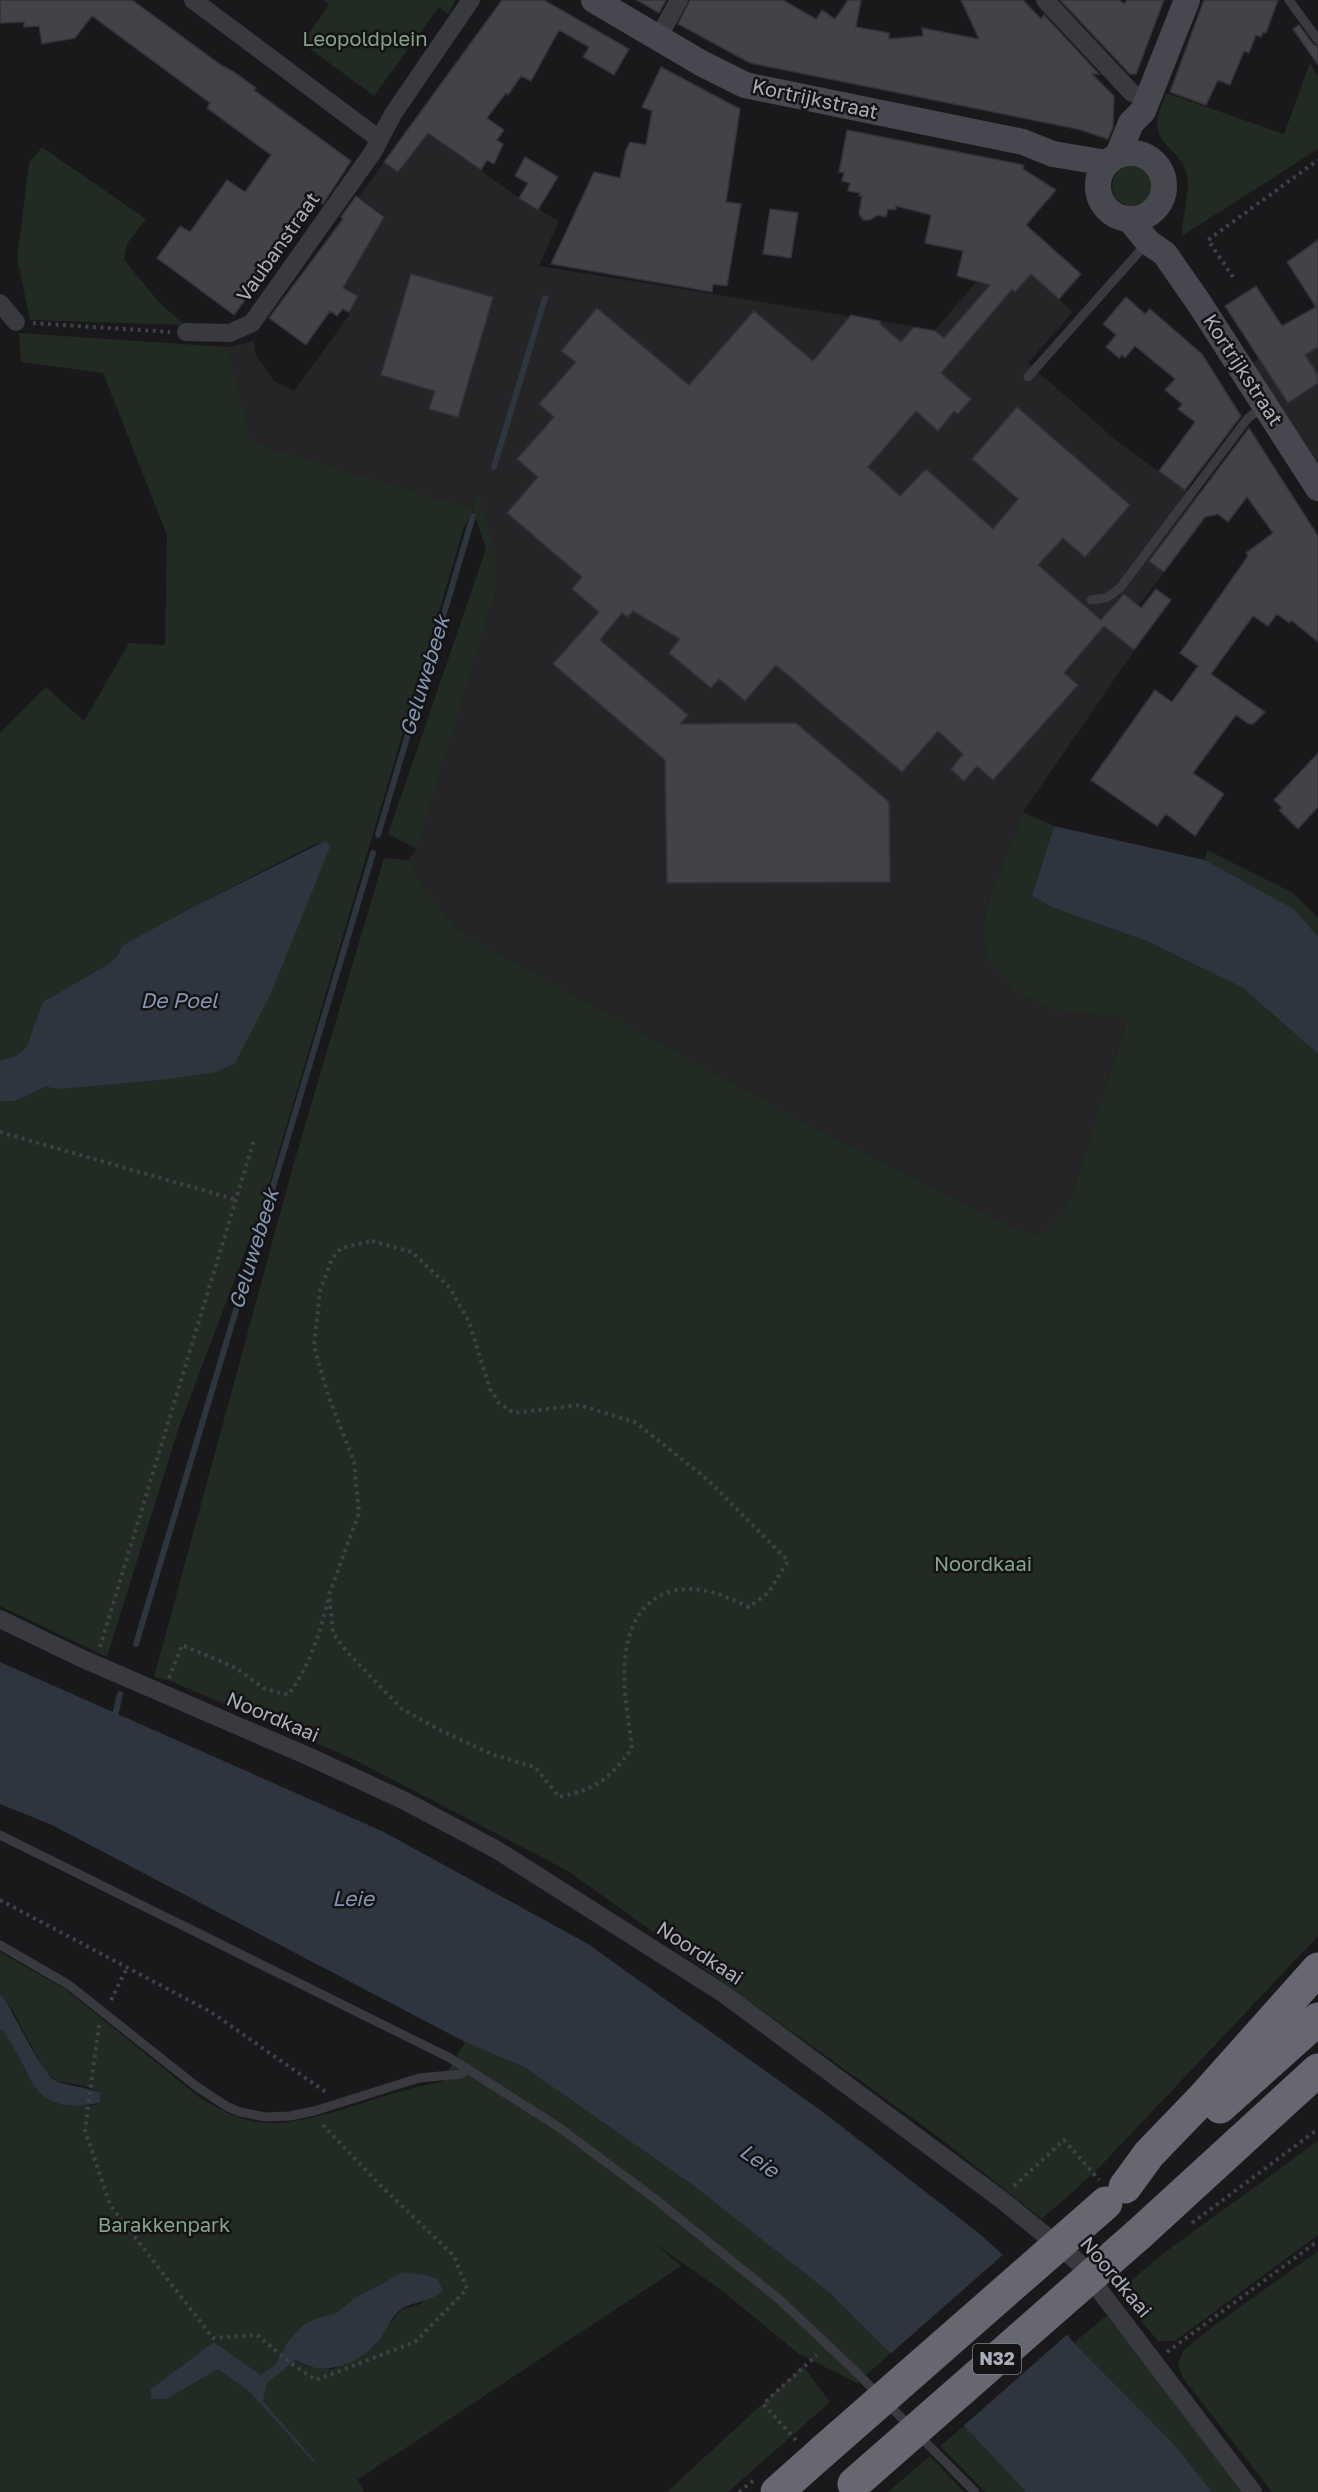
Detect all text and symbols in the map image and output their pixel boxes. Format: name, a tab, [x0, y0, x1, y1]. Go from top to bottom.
park label: Leopoldplein	[302, 26, 428, 50]
street label: Kortrijkstraat	[750, 73, 880, 123]
street label: Vaubanstraat	[231, 187, 324, 306]
street label: Kortrijkstraat	[1199, 309, 1289, 430]
water label: Geluwebeek	[393, 610, 455, 739]
water label: De Poel	[140, 987, 219, 1013]
water label: Geluwebeek	[222, 1183, 284, 1312]
park label: Noordkaai	[934, 1551, 1032, 1575]
street label: Noordkaai	[224, 1686, 323, 1746]
water label: Leie	[332, 1885, 376, 1911]
street label: Noordkaai	[653, 1915, 748, 1989]
water label: Leie	[735, 2138, 786, 2184]
park label: Barakkenpark	[98, 2212, 230, 2236]
street label: Noordkaai	[1076, 2231, 1158, 2322]
road number: N32	[973, 2344, 1021, 2374]

